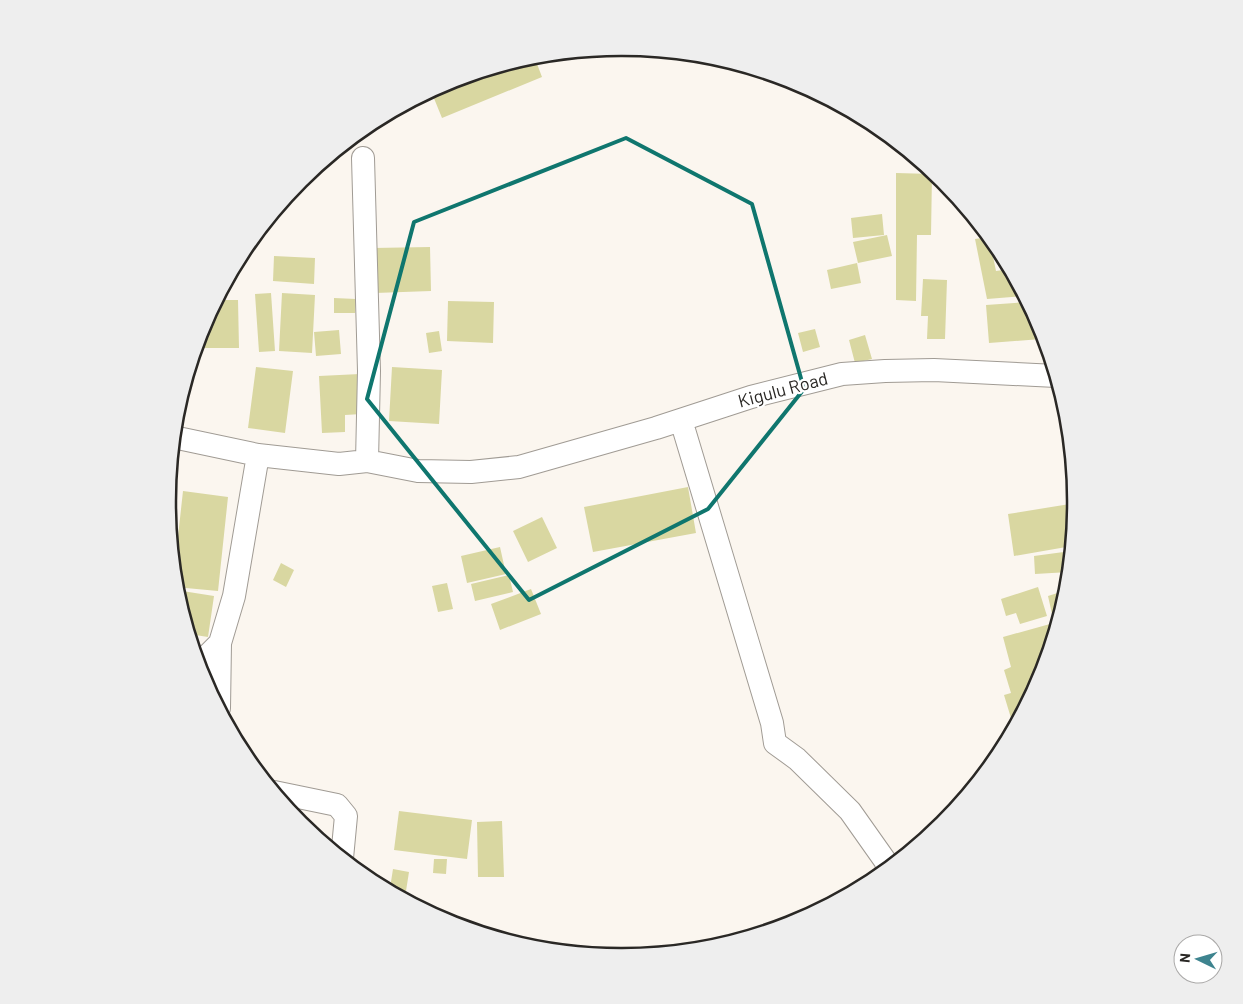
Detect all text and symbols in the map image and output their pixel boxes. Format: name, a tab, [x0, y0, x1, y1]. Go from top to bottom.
street label: Kigulu Road	[735, 366, 830, 412]
north arrow	[1173, 934, 1223, 984]
text: N	[1176, 952, 1193, 963]

